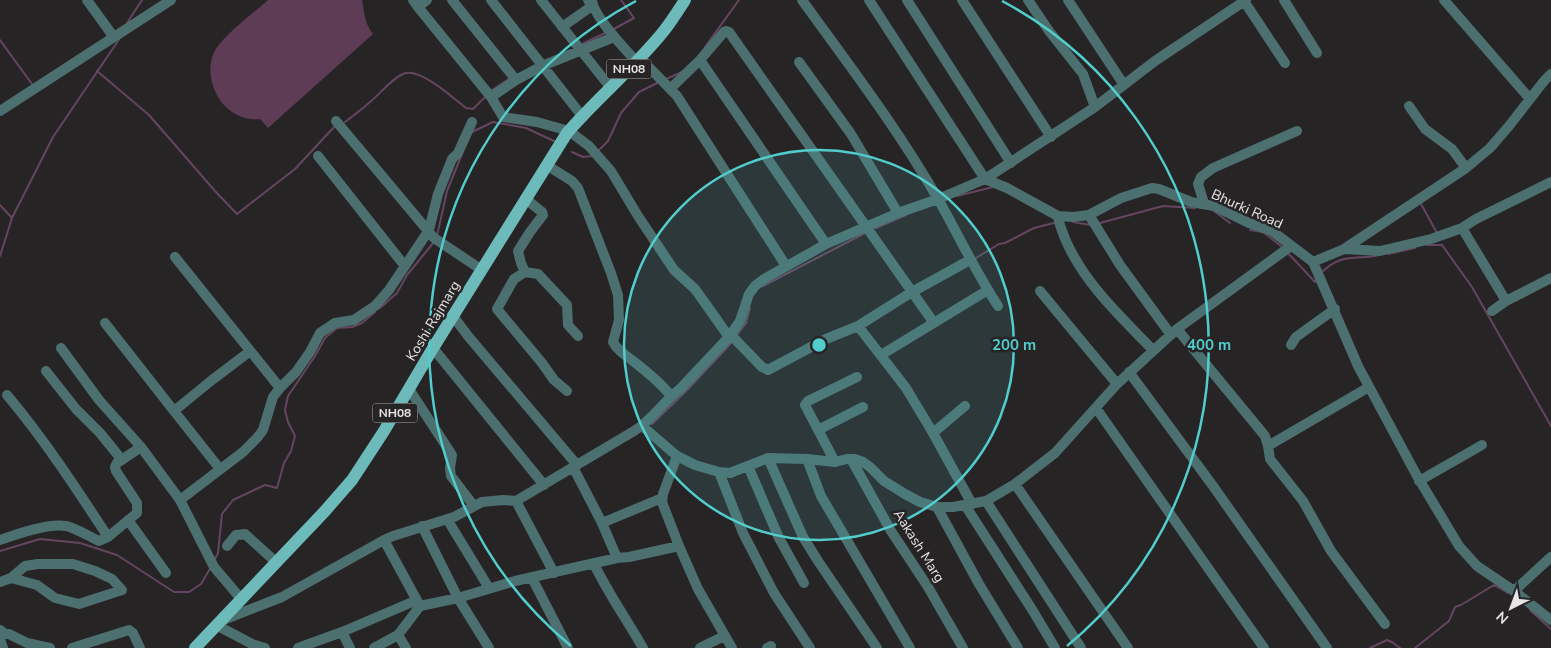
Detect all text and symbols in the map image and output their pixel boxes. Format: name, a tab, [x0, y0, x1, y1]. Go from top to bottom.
road number: NH08	[606, 60, 652, 78]
street label: Bhurki Road	[1208, 185, 1286, 233]
street label: Koshi Rajmarg	[402, 277, 464, 365]
text: 200 m	[992, 335, 1036, 355]
text: 400 m	[1187, 335, 1231, 355]
centre of rings	[810, 336, 828, 354]
road number: NH08	[372, 403, 418, 422]
street label: Aakash Marg	[889, 506, 949, 586]
north arrow	[1486, 583, 1536, 633]
text: N	[1492, 607, 1513, 628]

